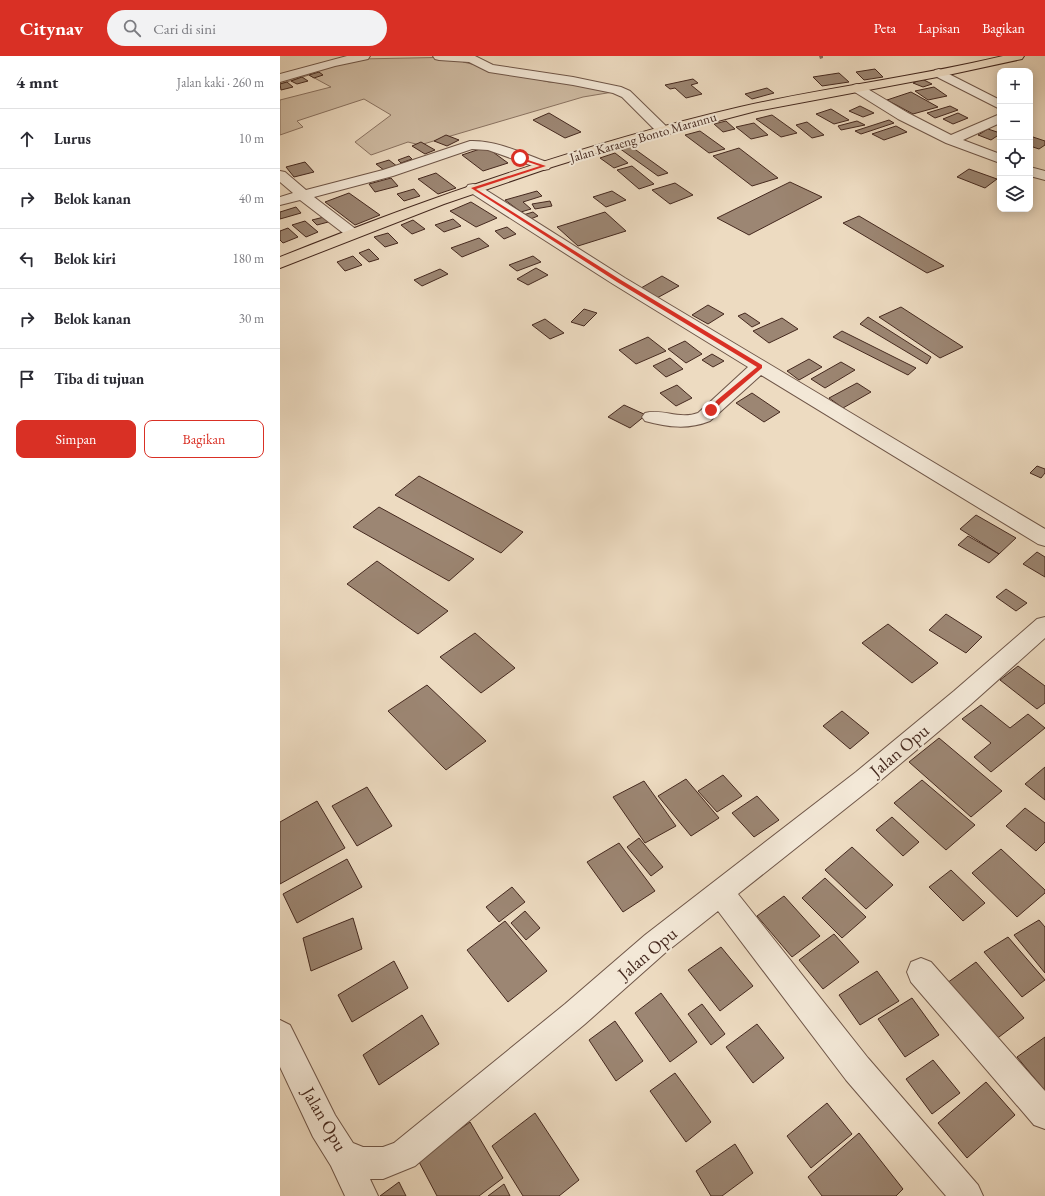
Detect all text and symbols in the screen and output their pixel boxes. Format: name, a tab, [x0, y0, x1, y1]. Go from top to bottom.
search box	[107, 10, 387, 46]
text: Citynav	[20, 16, 83, 41]
icon: search	[121, 17, 143, 39]
text: Cari di sini	[153, 19, 216, 38]
text: Peta	[874, 19, 896, 37]
text: Lapisan	[918, 19, 960, 37]
text: Bagikan	[982, 19, 1025, 37]
map controls	[997, 68, 1033, 212]
button: +	[997, 68, 1033, 104]
text: 4 mnt	[16, 71, 58, 93]
text: Jalan kaki · 260 m	[177, 74, 264, 91]
button: −	[997, 104, 1033, 140]
street label: Jalan Karaeng Bonto Marannu	[567, 108, 719, 166]
icon: ahead	[16, 128, 38, 150]
text: Lurus	[54, 129, 91, 148]
text: 10 m	[239, 130, 264, 147]
button: locate	[997, 140, 1033, 176]
route start	[511, 149, 529, 167]
button: layers	[997, 176, 1033, 212]
icon: right	[16, 188, 38, 210]
text: Belok kanan	[54, 189, 131, 208]
text: 40 m	[239, 190, 264, 207]
icon: left	[16, 248, 38, 270]
text: Belok kiri	[54, 249, 116, 268]
text: 180 m	[233, 250, 264, 267]
icon: right	[16, 308, 38, 330]
text: Belok kanan	[54, 309, 131, 328]
text: 30 m	[239, 310, 264, 327]
icon: arrive	[16, 368, 38, 390]
text: Tiba di tujuan	[54, 369, 144, 388]
route end	[702, 401, 720, 419]
button: Simpan	[16, 420, 136, 458]
button: Bagikan	[144, 420, 264, 458]
street label: Jalan Opu	[863, 718, 934, 783]
street label: Jalan Opu	[611, 921, 682, 986]
street label: Jalan Opu	[296, 1081, 353, 1156]

